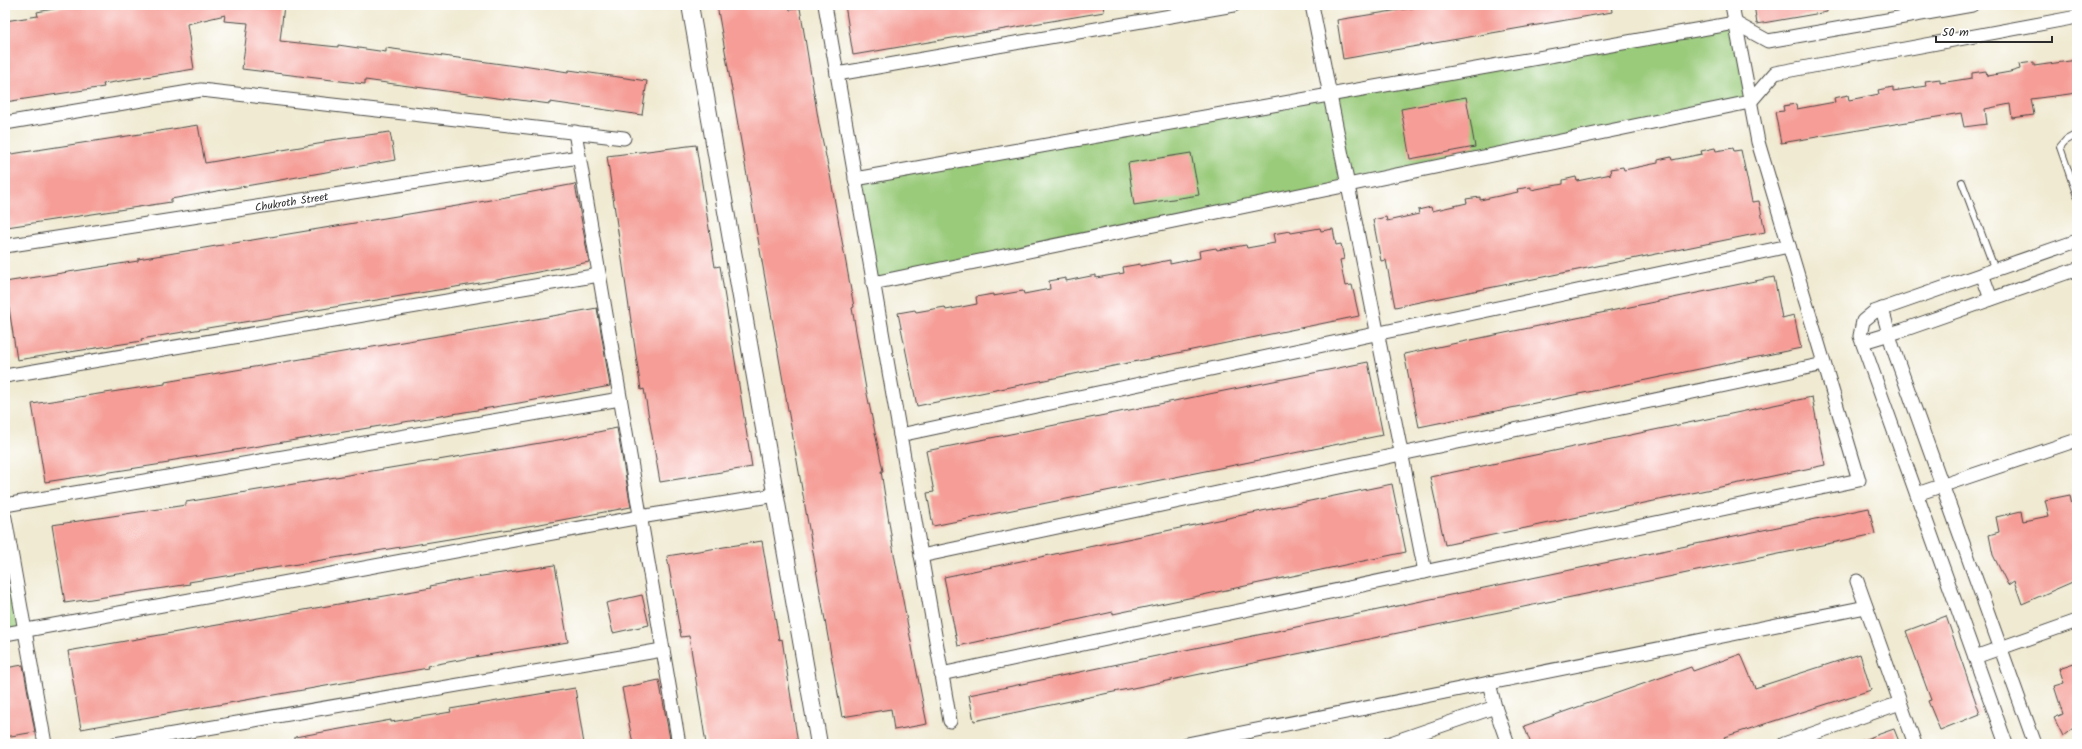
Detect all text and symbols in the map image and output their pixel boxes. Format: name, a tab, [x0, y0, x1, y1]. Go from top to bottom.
scale bar	[1936, 18, 2052, 44]
text: 50 m	[1942, 23, 1969, 42]
street label: Chukroth Street	[254, 188, 330, 217]

